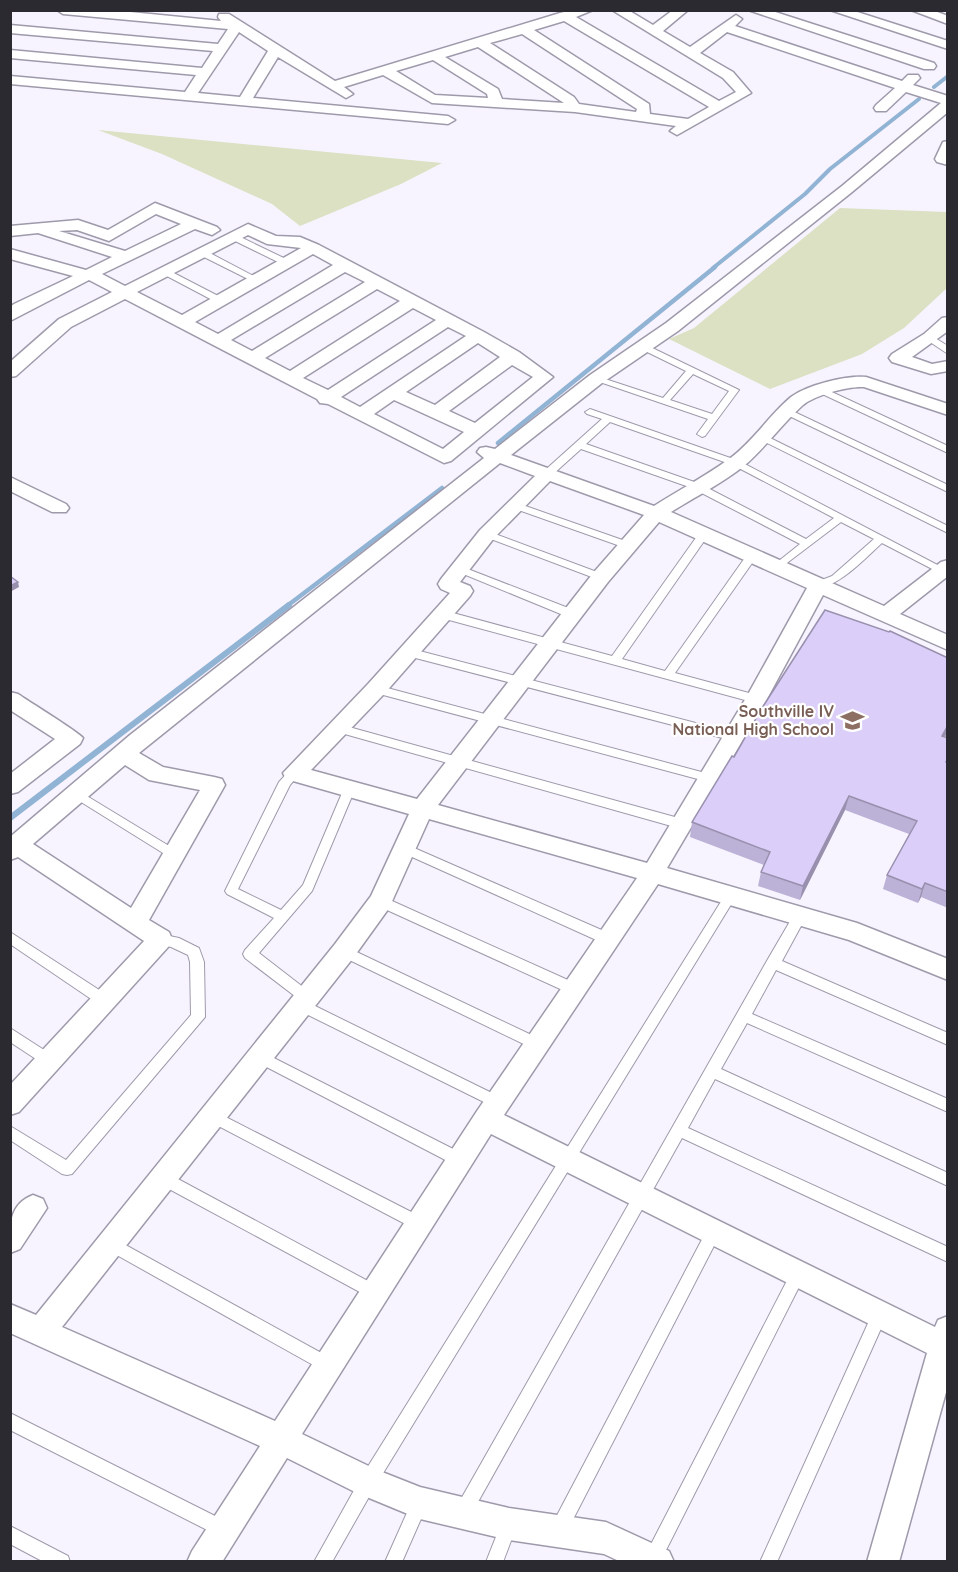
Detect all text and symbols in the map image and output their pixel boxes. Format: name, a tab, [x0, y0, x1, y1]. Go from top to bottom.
place label: Southville IV National High School	[673, 701, 834, 739]
school or university icon: Southville IV National High School	[839, 707, 865, 733]

